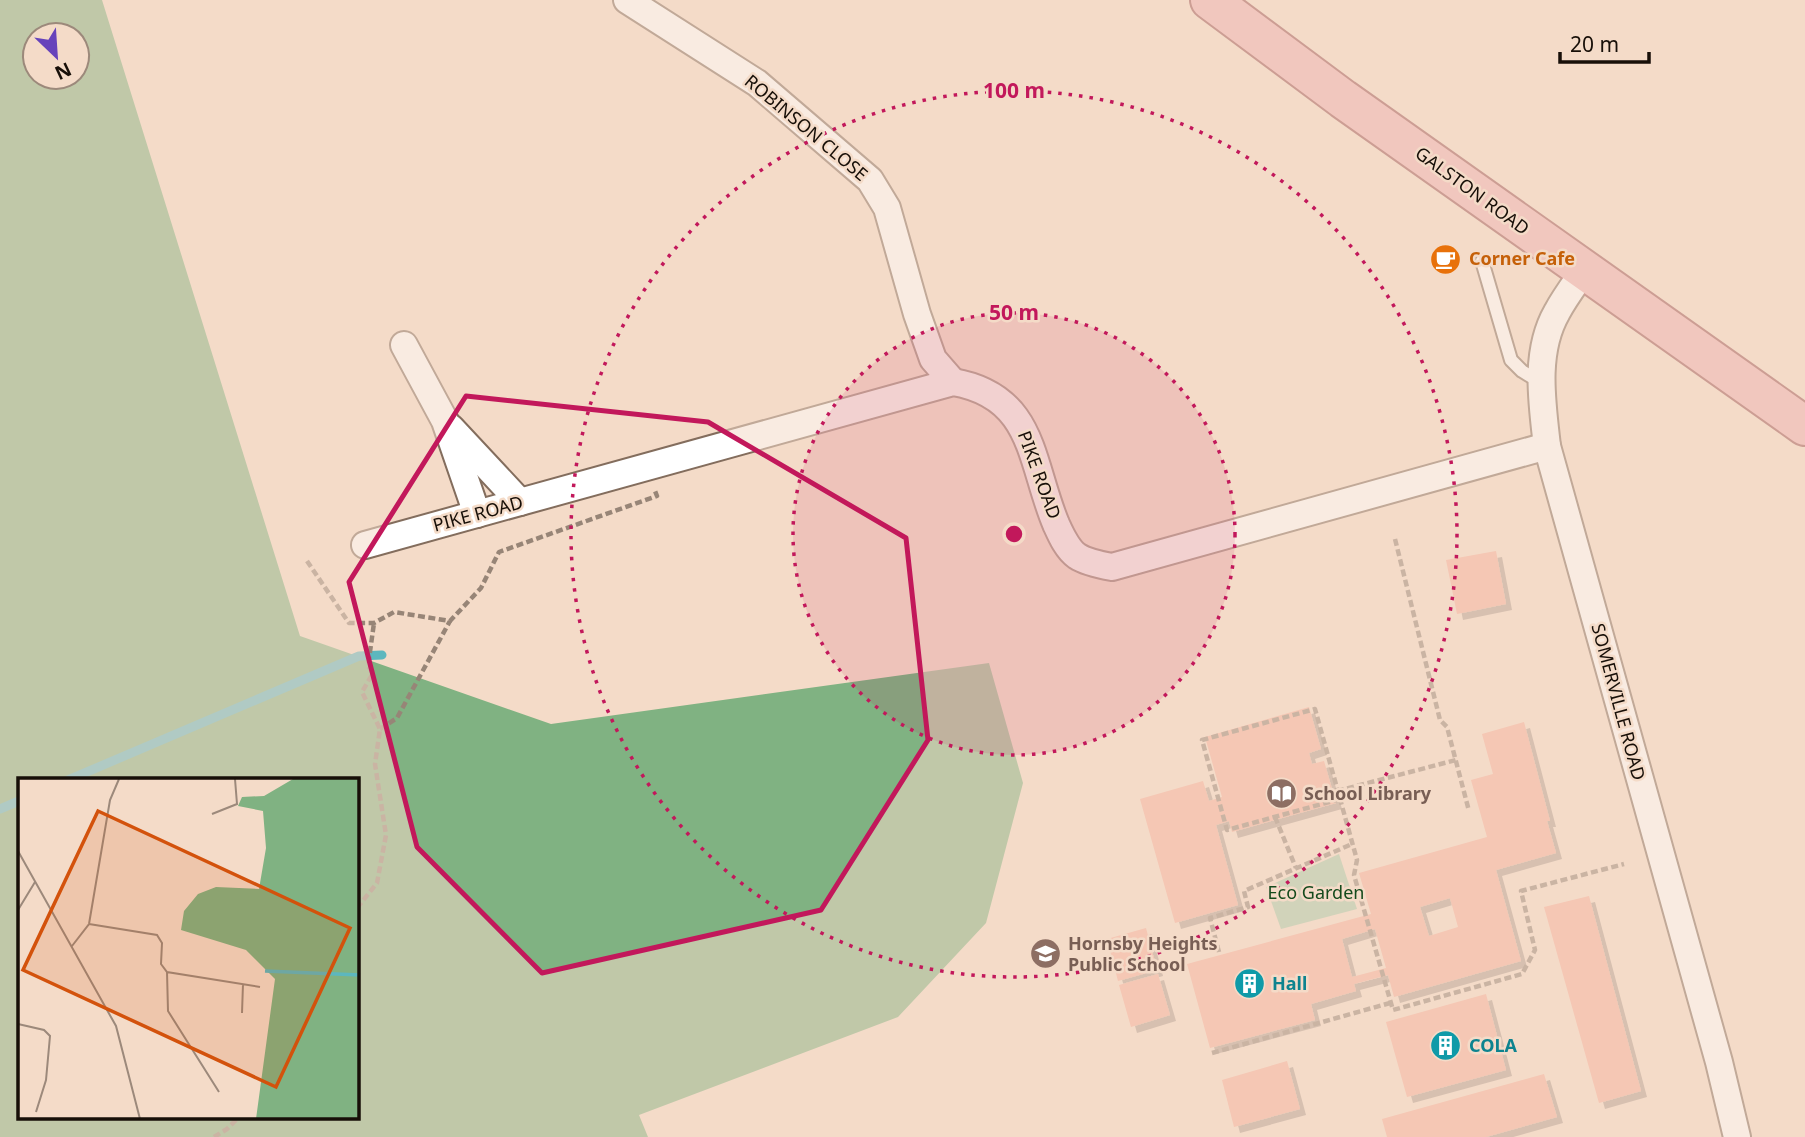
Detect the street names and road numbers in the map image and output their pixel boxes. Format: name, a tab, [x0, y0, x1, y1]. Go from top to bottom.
street label: ROBINSON CLOSE	[740, 69, 873, 186]
street label: GALSTON ROAD	[1411, 141, 1534, 240]
street label: PIKE ROAD	[1013, 427, 1067, 522]
street label: PIKE ROAD	[430, 489, 525, 537]
street label: SOMERVILLE ROAD	[1586, 621, 1651, 783]

